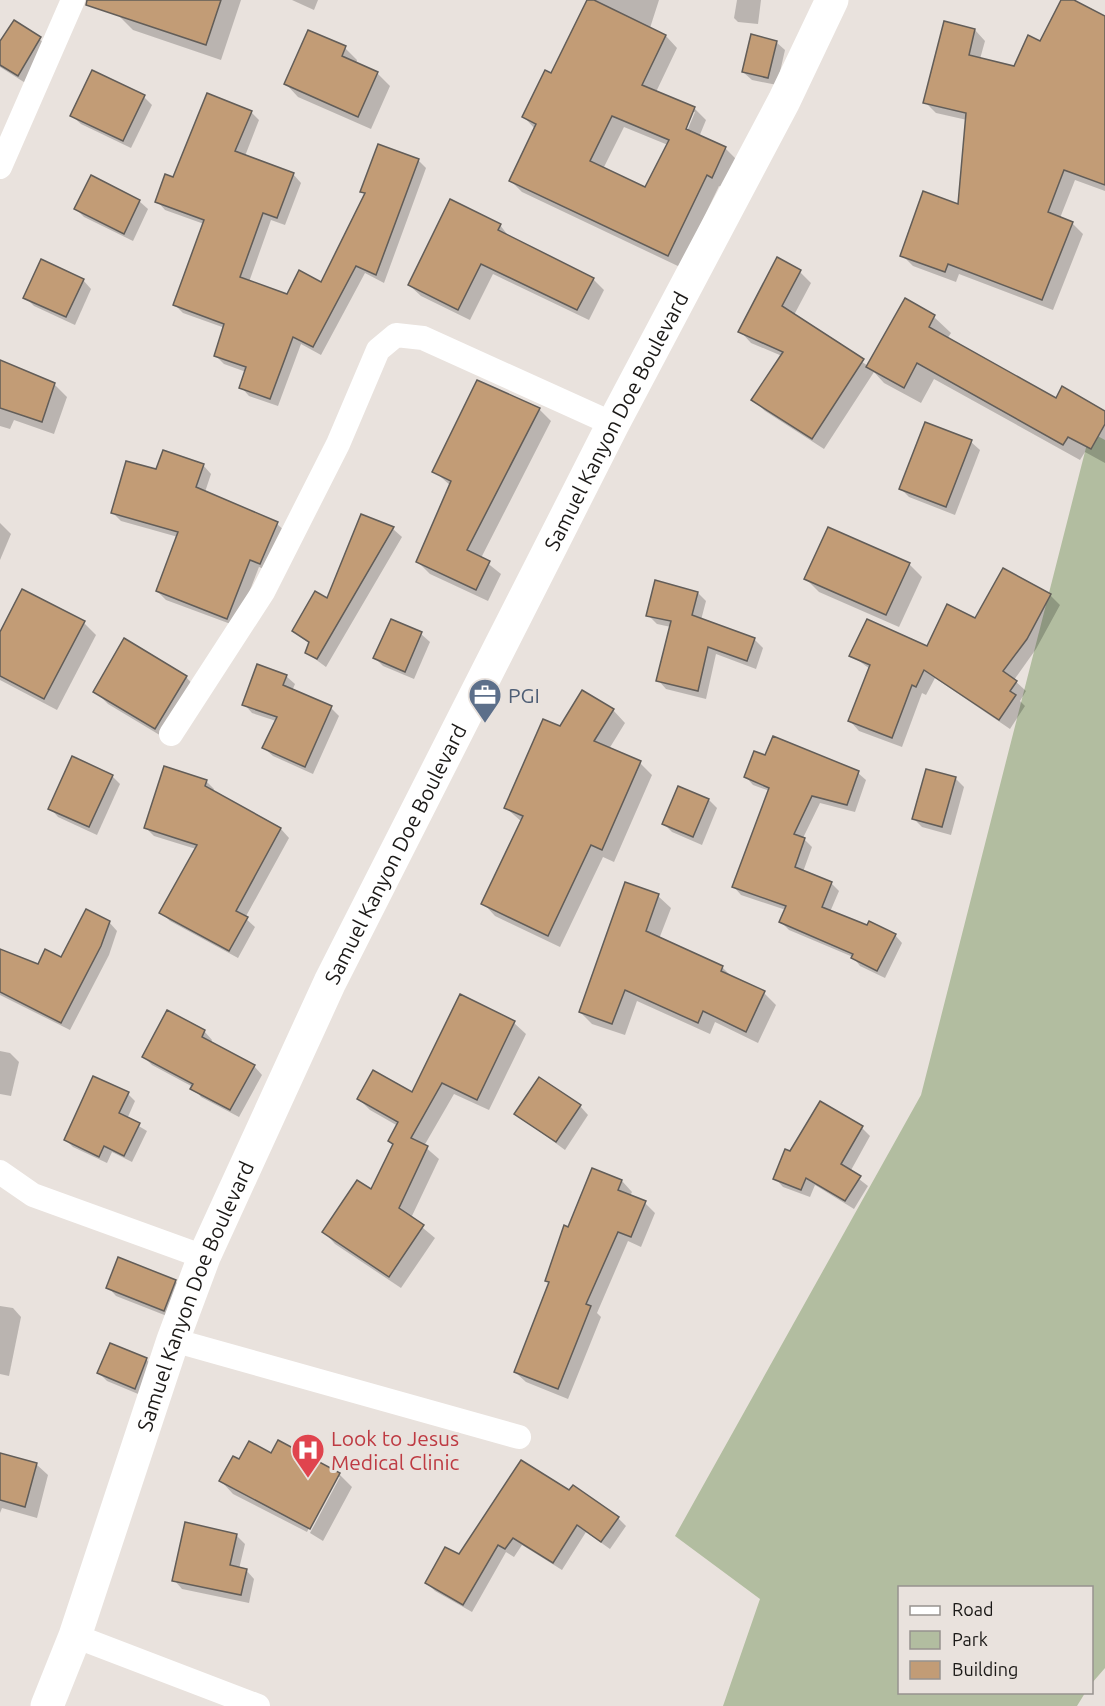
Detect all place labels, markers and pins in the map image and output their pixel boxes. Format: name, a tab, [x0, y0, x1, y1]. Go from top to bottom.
office icon: PGI	[467, 677, 503, 724]
place label: PGI	[508, 683, 540, 707]
place label: Look to Jesus Medical Clinic	[331, 1426, 460, 1474]
hospital icon: Look to Jesus Medical Clinic	[290, 1432, 326, 1479]

